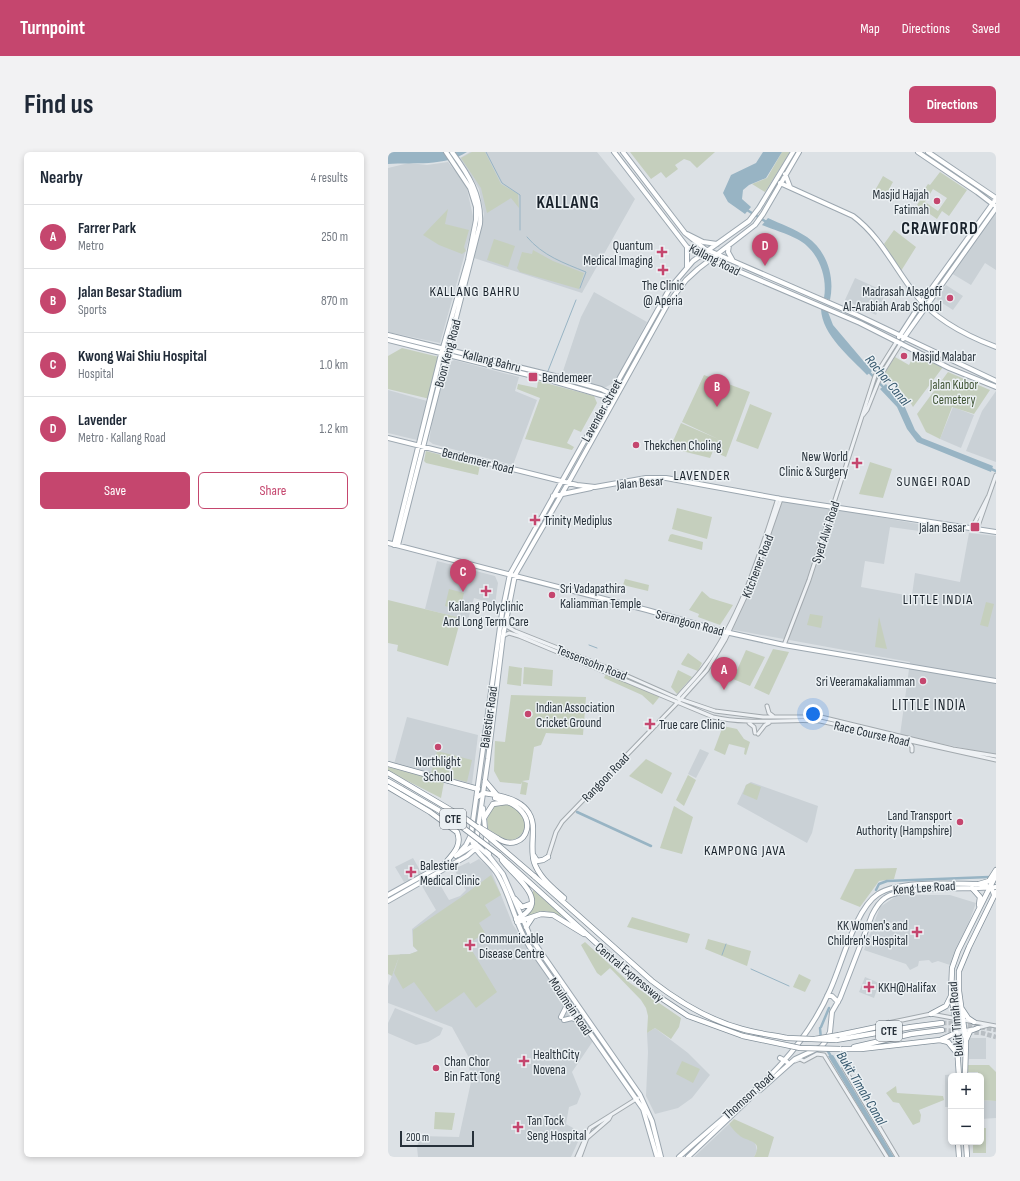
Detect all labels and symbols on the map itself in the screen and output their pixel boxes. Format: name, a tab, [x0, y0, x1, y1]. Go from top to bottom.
place label: Masjid Hajjah Fatimah	[873, 187, 929, 218]
district label: KALLANG	[536, 193, 600, 213]
marker: Masjid Hajjah Fatimah	[932, 196, 942, 206]
district label: CRAWFORD	[901, 219, 979, 239]
pin: D	[752, 233, 778, 266]
place label: Quantum Medical Imaging	[583, 238, 653, 269]
street label: Kallang Road	[686, 240, 743, 280]
marker: Quantum Medical Imaging	[656, 246, 668, 258]
marker: The Clinic @ Aperia	[657, 264, 669, 276]
place label: The Clinic @ Aperia	[642, 278, 684, 309]
district label: KALLANG BAHRU	[430, 283, 520, 300]
place label: Madrasah Alsagoff Al-Arabiah Arab School	[842, 284, 943, 315]
marker: Madrasah Alsagoff Al-Arabiah Arab School	[945, 293, 955, 303]
street label: Boon Keng Road	[431, 318, 465, 389]
street label: Kallang Bahru	[461, 346, 522, 376]
place label: Masjid Malabar	[912, 349, 976, 365]
water label: Rochor Canal	[861, 351, 914, 410]
marker: Masjid Malabar	[899, 351, 909, 361]
place label: Bendemeer	[542, 370, 592, 386]
marker: Bendemeer	[527, 371, 539, 383]
pin: B	[704, 374, 730, 407]
street label: Lavender Street	[578, 376, 626, 445]
park label: Jalan Kubor Cemetery	[929, 377, 978, 408]
place label: Thekchen Choling	[644, 438, 721, 454]
marker: Thekchen Choling	[631, 440, 641, 450]
street label: Bendemeer Road	[440, 444, 515, 478]
place label: New World Clinic & Surgery	[779, 449, 848, 480]
marker: New World Clinic & Surgery	[851, 457, 863, 469]
district label: LAVENDER	[673, 467, 731, 484]
street label: Jalan Besar	[615, 473, 665, 493]
district label: SUNGEI ROAD	[897, 473, 971, 490]
street label: Syed Alwi Road	[808, 499, 844, 566]
place label: Trinity Mediplus	[544, 513, 613, 529]
marker: Trinity Mediplus	[529, 514, 541, 526]
place label: Jalan Besar	[918, 520, 966, 536]
marker: Jalan Besar	[969, 521, 981, 533]
street label: Kitchener Road	[739, 532, 777, 600]
pin: C	[450, 559, 476, 592]
place label: Sri Vadapathira Kaliamman Temple	[560, 581, 641, 612]
marker: Kallang Polyclinic And Long Term Care	[480, 585, 492, 597]
marker: Sri Vadapathira Kaliamman Temple	[547, 590, 557, 600]
district label: LITTLE INDIA	[903, 591, 973, 608]
place label: Kallang Polyclinic And Long Term Care	[442, 599, 529, 630]
street label: Serangoon Road	[654, 606, 726, 640]
street label: Tessensohn Road	[554, 642, 629, 684]
pin: A	[711, 657, 737, 690]
place label: Sri Veeramakaliamman	[816, 674, 915, 690]
marker: Sri Veeramakaliamman	[918, 676, 928, 686]
street label: Balestier Road	[477, 685, 501, 749]
district label: LITTLE INDIA	[892, 696, 966, 715]
place label: Indian Association Cricket Ground	[536, 700, 615, 731]
your location	[803, 704, 823, 724]
marker: Indian Association Cricket Ground	[523, 709, 533, 719]
place label: True care Clinic	[659, 717, 725, 733]
street label: Race Course Road	[832, 717, 911, 750]
marker: True care Clinic	[644, 718, 656, 730]
marker: Northlight School	[433, 742, 443, 752]
street label: Rangoon Road	[579, 750, 633, 805]
place label: Northlight School	[415, 754, 461, 785]
place label: Land Transport Authority (Hampshire)	[855, 808, 952, 839]
road number: CTE	[440, 809, 466, 829]
marker: Land Transport Authority (Hampshire)	[955, 817, 965, 827]
district label: KAMPONG JAVA	[704, 842, 786, 859]
place label: Balestier Medical Clinic	[420, 858, 480, 889]
marker: Balestier Medical Clinic	[405, 866, 417, 878]
street label: Keng Lee Road	[892, 878, 956, 898]
place label: KK Women's and Children's Hospital	[827, 918, 908, 949]
marker: KK Women's and Children's Hospital	[911, 926, 923, 938]
place label: Communicable Disease Centre	[479, 931, 544, 962]
marker: Communicable Disease Centre	[464, 939, 476, 951]
street label: Central Expressway	[592, 939, 667, 1006]
street label: Moulmein Road	[545, 975, 595, 1038]
place label: KKH@Halifax	[878, 980, 936, 996]
marker: KKH@Halifax	[863, 981, 875, 993]
street label: Bukit Timah Road	[945, 981, 967, 1057]
road number: CTE	[876, 1021, 902, 1041]
place label: HealthCity Novena	[533, 1047, 580, 1078]
water label: Bukit Timah Canal	[833, 1048, 890, 1129]
place label: Chan Chor Bin Fatt Tong	[444, 1054, 500, 1085]
marker: HealthCity Novena	[518, 1055, 530, 1067]
marker: Chan Chor Bin Fatt Tong	[431, 1063, 441, 1073]
street label: Thomson Road	[720, 1068, 778, 1123]
place label: Tan Tock Seng Hospital	[527, 1113, 586, 1144]
marker: Tan Tock Seng Hospital	[512, 1121, 524, 1133]
scale bar	[400, 1129, 474, 1148]

